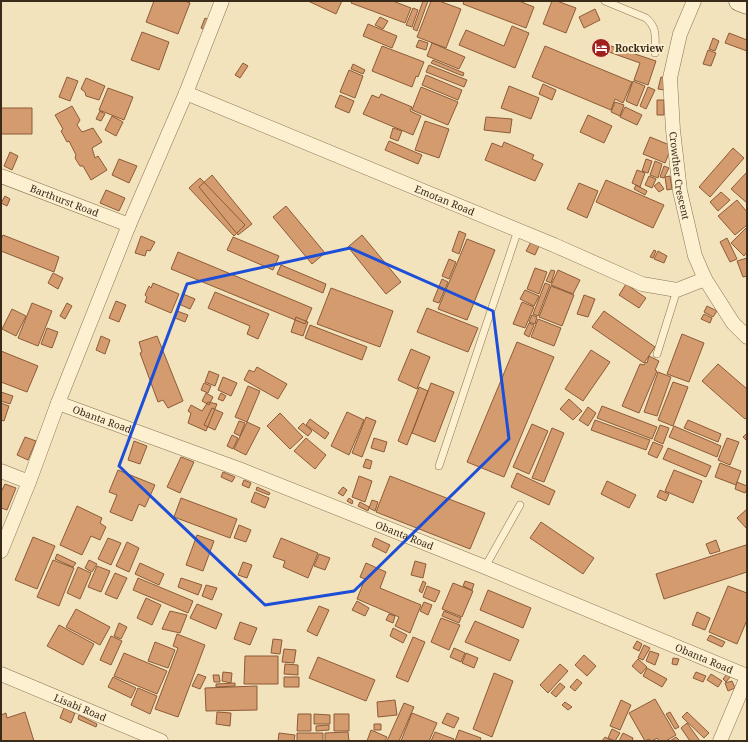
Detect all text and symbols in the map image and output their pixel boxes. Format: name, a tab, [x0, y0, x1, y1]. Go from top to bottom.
hotel icon: Rockview	[590, 37, 612, 59]
place label: Rockview	[615, 41, 664, 55]
street label: Crowther Crescent	[666, 131, 693, 221]
street label: Barthurst Road	[28, 181, 101, 220]
street label: Emotan Road	[413, 181, 477, 219]
street label: Obanta Road	[71, 402, 133, 436]
street label: Obanta Road	[373, 517, 436, 553]
street label: Obanta Road	[673, 640, 735, 677]
street label: Lisabi Road	[52, 690, 109, 724]

